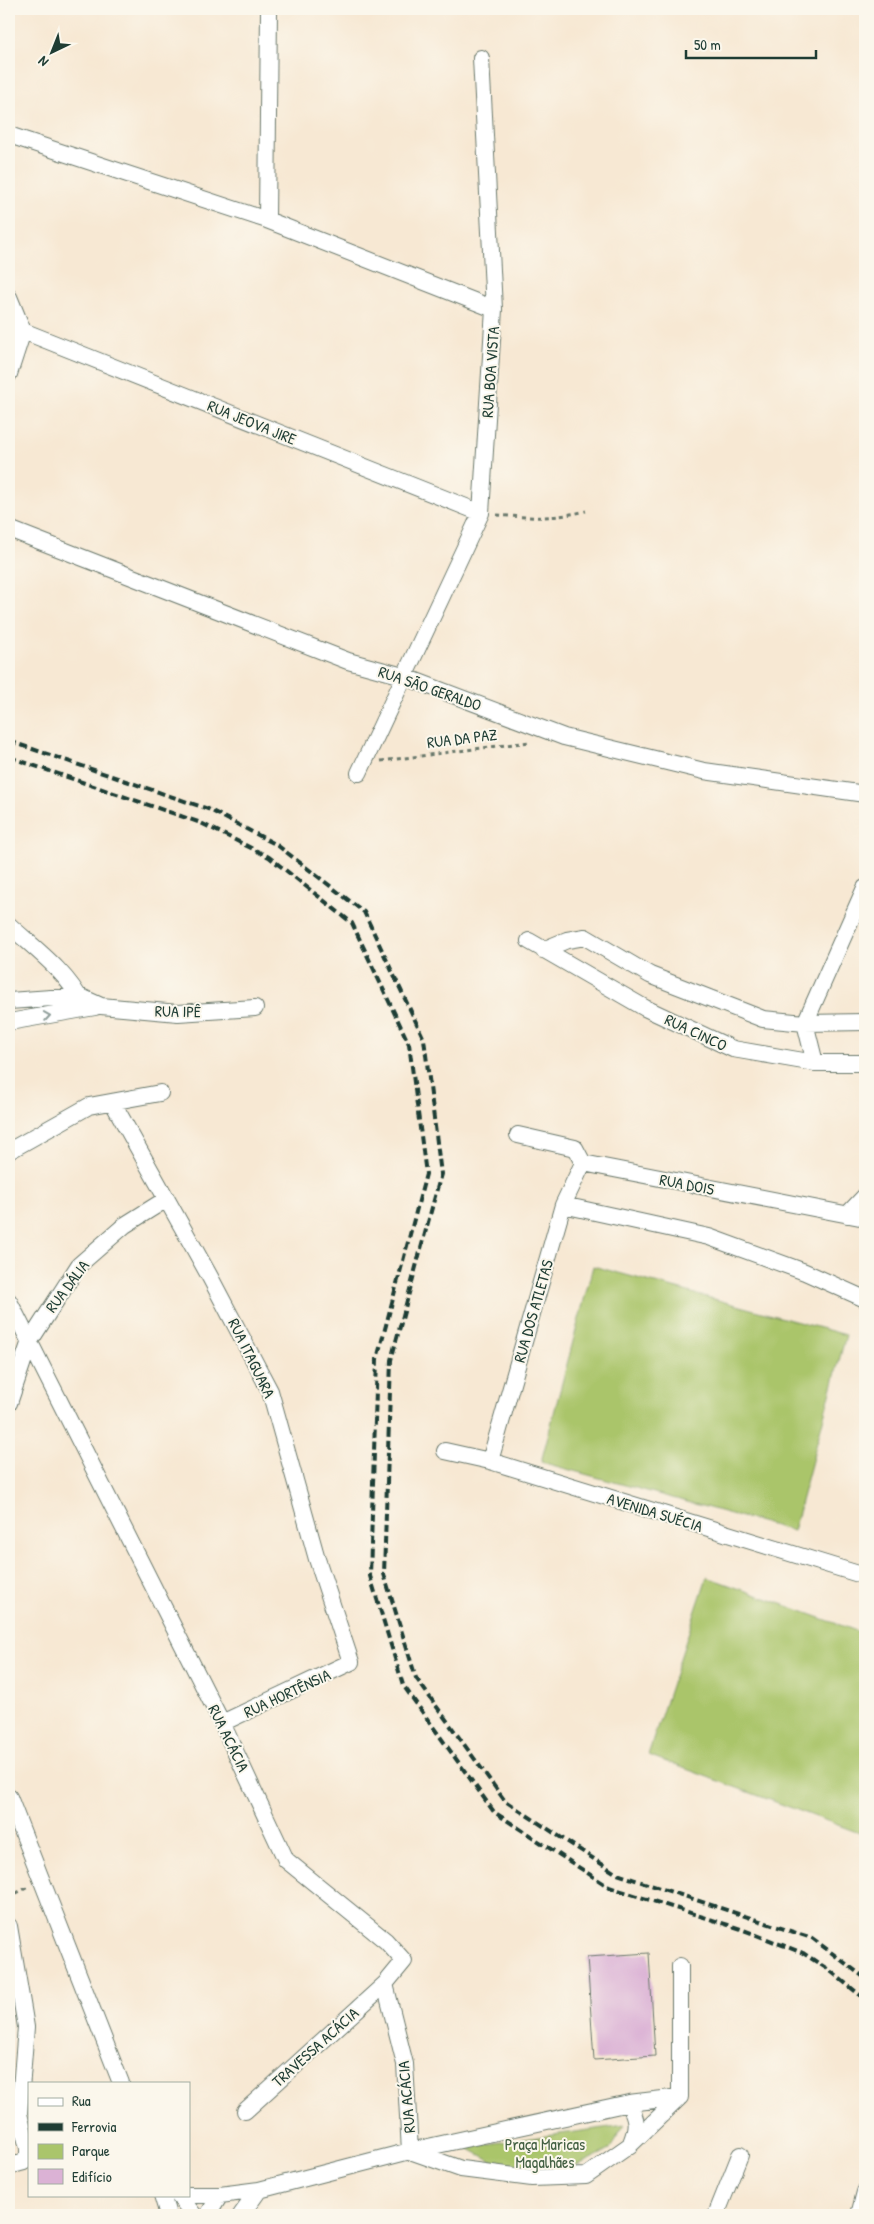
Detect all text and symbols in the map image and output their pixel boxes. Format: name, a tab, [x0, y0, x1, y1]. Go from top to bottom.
north arrow	[28, 28, 78, 78]
scale bar	[686, 28, 816, 60]
text: 50 m	[694, 34, 721, 55]
text: N	[33, 52, 52, 71]
street label: RUA BOA VISTA	[476, 325, 504, 418]
street label: RUA JEOVA JIRE	[204, 394, 300, 450]
street label: RUA SÃO GERALDO	[376, 660, 485, 716]
street label: RUA DA PAZ	[426, 723, 498, 753]
street label: RUA IPÊ	[155, 1000, 201, 1022]
street label: RUA CINCO	[661, 1008, 731, 1056]
one-way arrow	[43, 1011, 51, 1022]
street label: RUA DOIS	[658, 1168, 717, 1200]
street label: RUA DÁLIA	[40, 1255, 94, 1317]
street label: RUA DOS ATLETAS	[508, 1256, 558, 1365]
street label: RUA ITAGUARA	[223, 1315, 281, 1402]
street label: AVENIDA SUÉCIA	[605, 1487, 706, 1537]
street label: RUA HORTÊNSIA	[240, 1663, 334, 1723]
street label: RUA ACÁCIA	[203, 1701, 255, 1775]
street label: TRAVESSA ACÁCIA	[267, 2002, 363, 2092]
street label: RUA ACÁCIA	[392, 2060, 420, 2134]
legend	[28, 2082, 190, 2196]
text: Rua	[72, 2090, 91, 2111]
text: Ferrovia	[71, 2116, 117, 2137]
park label: Praça Maricas Magalhães	[505, 2133, 585, 2173]
text: Parque	[72, 2140, 110, 2161]
text: Edifício	[72, 2166, 112, 2187]

